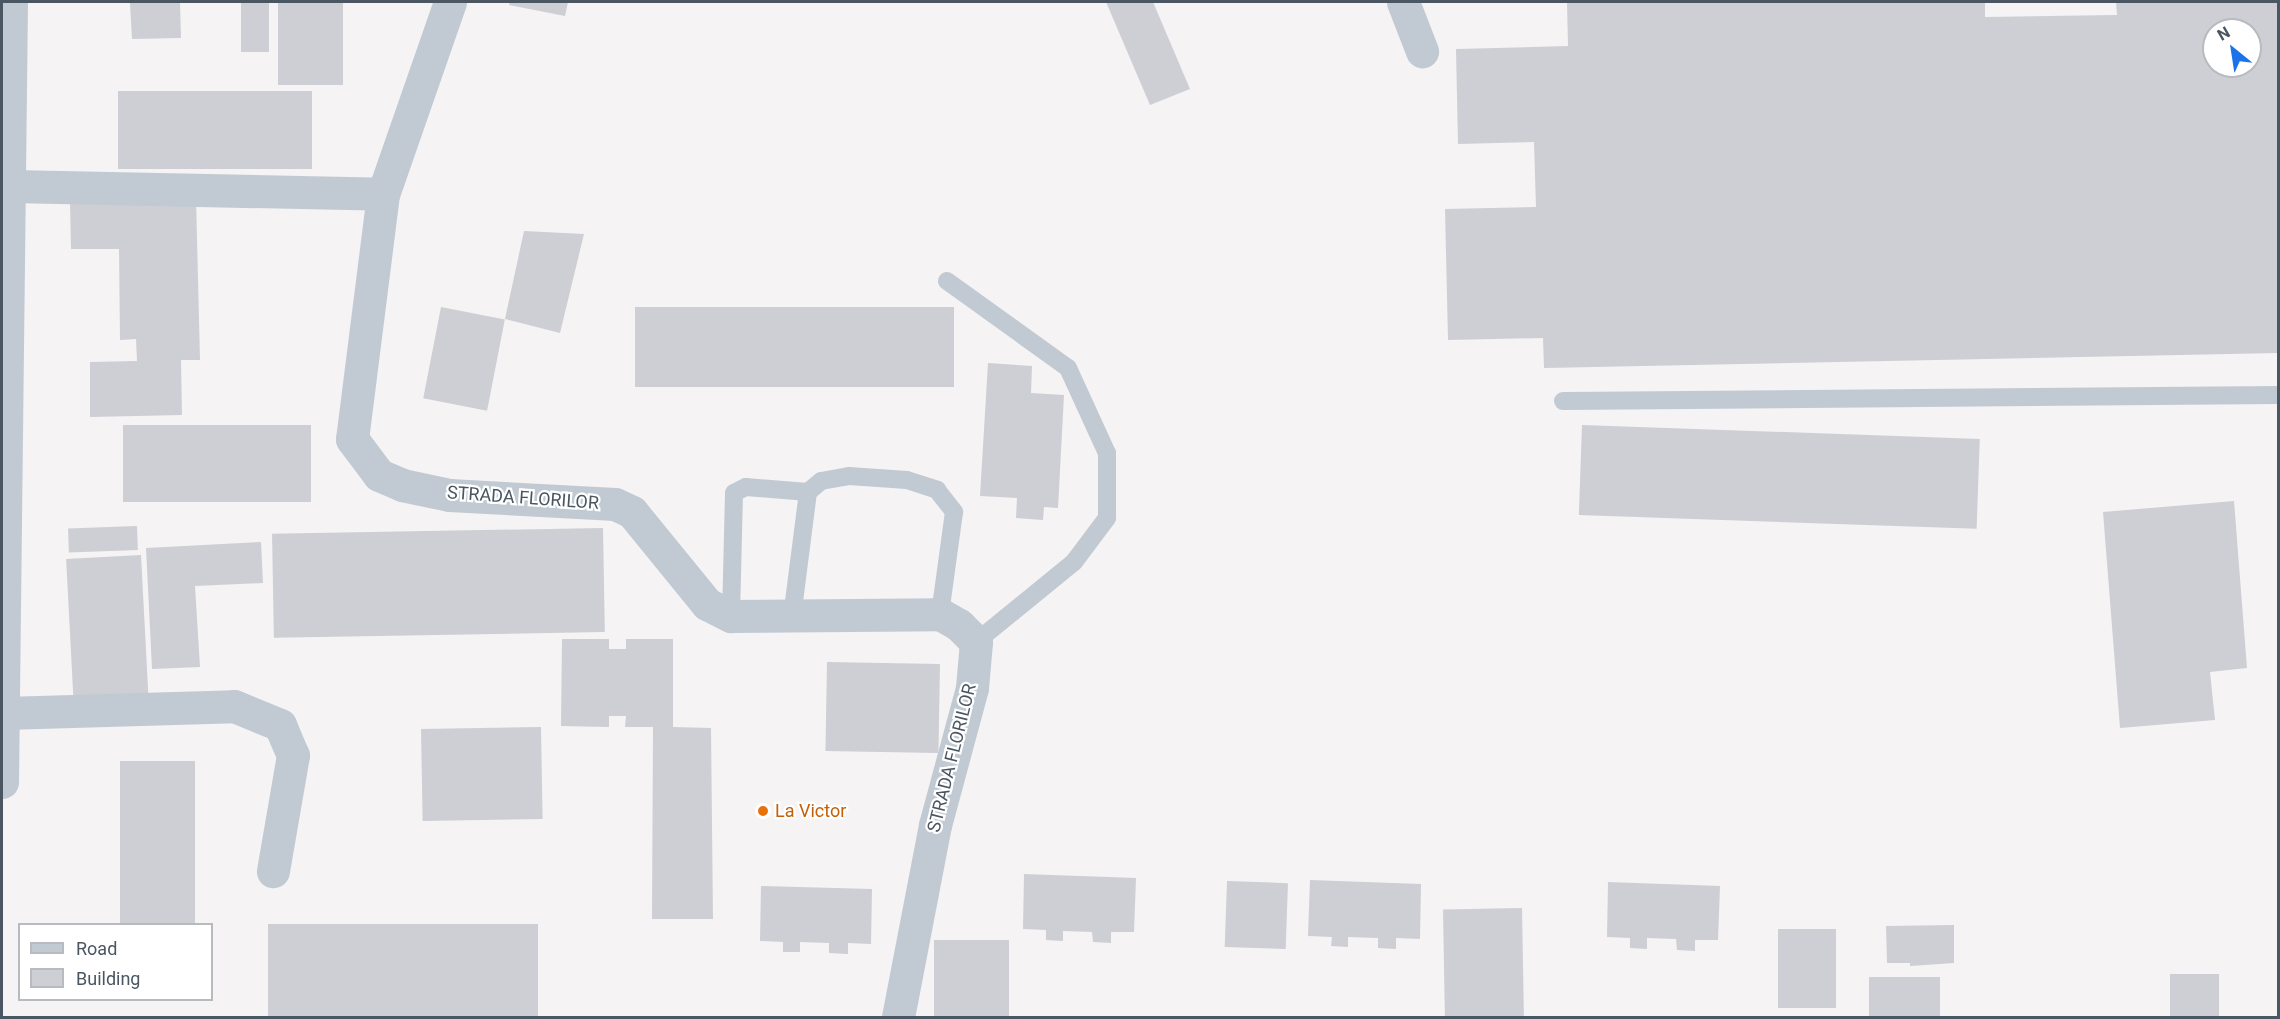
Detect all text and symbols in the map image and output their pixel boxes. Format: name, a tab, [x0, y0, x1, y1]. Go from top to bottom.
north arrow	[2202, 18, 2262, 78]
text: N	[2214, 23, 2233, 45]
street label: STRADA FLORILOR	[446, 482, 600, 514]
street label: STRADA FLORILOR	[923, 682, 981, 834]
place label: La Victor	[775, 800, 846, 822]
marker: La Victor	[756, 804, 770, 818]
legend	[18, 923, 213, 1001]
text: Road	[76, 938, 117, 959]
text: Building	[76, 968, 140, 989]

